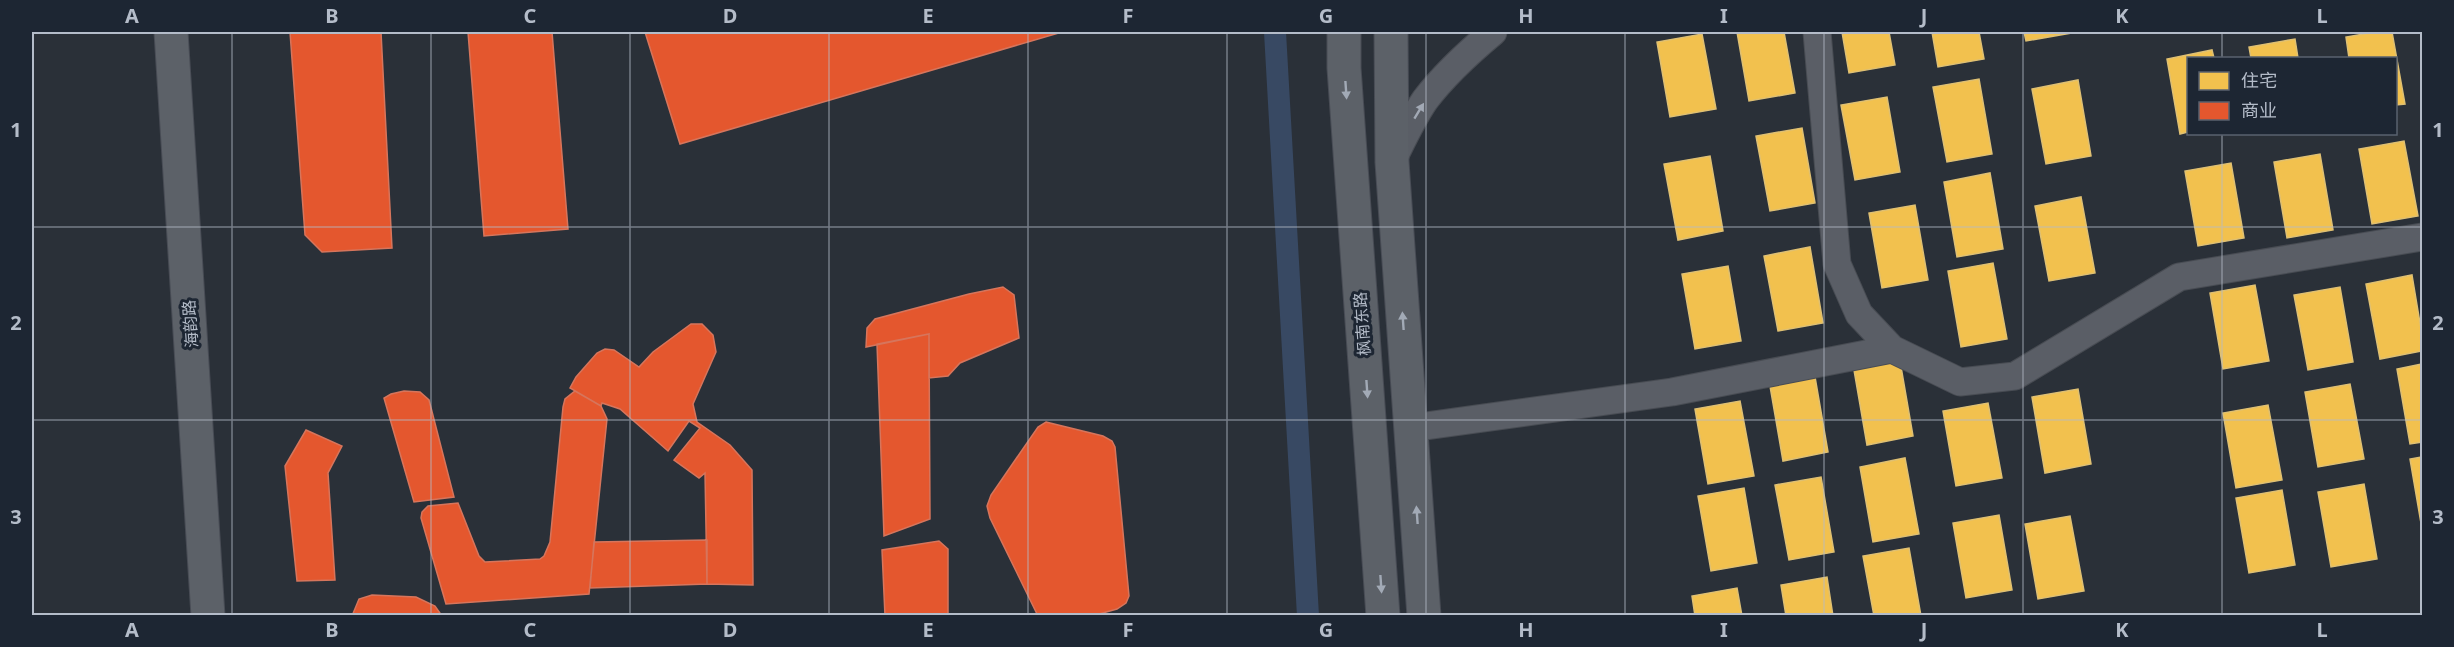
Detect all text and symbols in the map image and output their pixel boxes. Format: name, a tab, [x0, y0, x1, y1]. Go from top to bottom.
text: A	[125, 2, 139, 29]
text: B	[325, 2, 339, 29]
text: C	[524, 2, 537, 29]
text: D	[723, 2, 737, 29]
text: E	[922, 2, 934, 29]
text: F	[1123, 2, 1133, 29]
text: G	[1319, 2, 1333, 29]
text: H	[1518, 2, 1534, 29]
text: I	[1720, 2, 1728, 29]
text: J	[1919, 2, 1927, 29]
text: K	[2115, 2, 2129, 29]
text: L	[2316, 2, 2328, 29]
legend	[2187, 57, 2397, 135]
text: 住宅	[2241, 68, 2277, 92]
one-way arrow	[1341, 80, 1351, 99]
text: 商业	[2241, 98, 2277, 122]
one-way arrow	[1414, 102, 1424, 119]
text: 1	[10, 116, 22, 143]
text: 1	[2432, 116, 2444, 143]
street label: 枫南东路	[1349, 291, 1375, 357]
street label: 海韵路	[177, 299, 203, 349]
text: 2	[10, 309, 22, 336]
text: 2	[2432, 309, 2444, 336]
one-way arrow	[1398, 311, 1408, 330]
one-way arrow	[1362, 380, 1372, 399]
text: 3	[10, 503, 22, 530]
text: 3	[2432, 503, 2444, 530]
one-way arrow	[1412, 506, 1422, 525]
one-way arrow	[1376, 574, 1386, 593]
text: A	[125, 616, 139, 643]
text: B	[325, 616, 339, 643]
text: C	[524, 616, 537, 643]
text: D	[723, 616, 737, 643]
text: E	[922, 616, 934, 643]
text: F	[1123, 616, 1133, 643]
text: G	[1319, 616, 1333, 643]
text: H	[1518, 616, 1534, 643]
text: I	[1720, 616, 1728, 643]
text: J	[1919, 616, 1927, 643]
text: K	[2115, 616, 2129, 643]
text: L	[2316, 616, 2328, 643]

